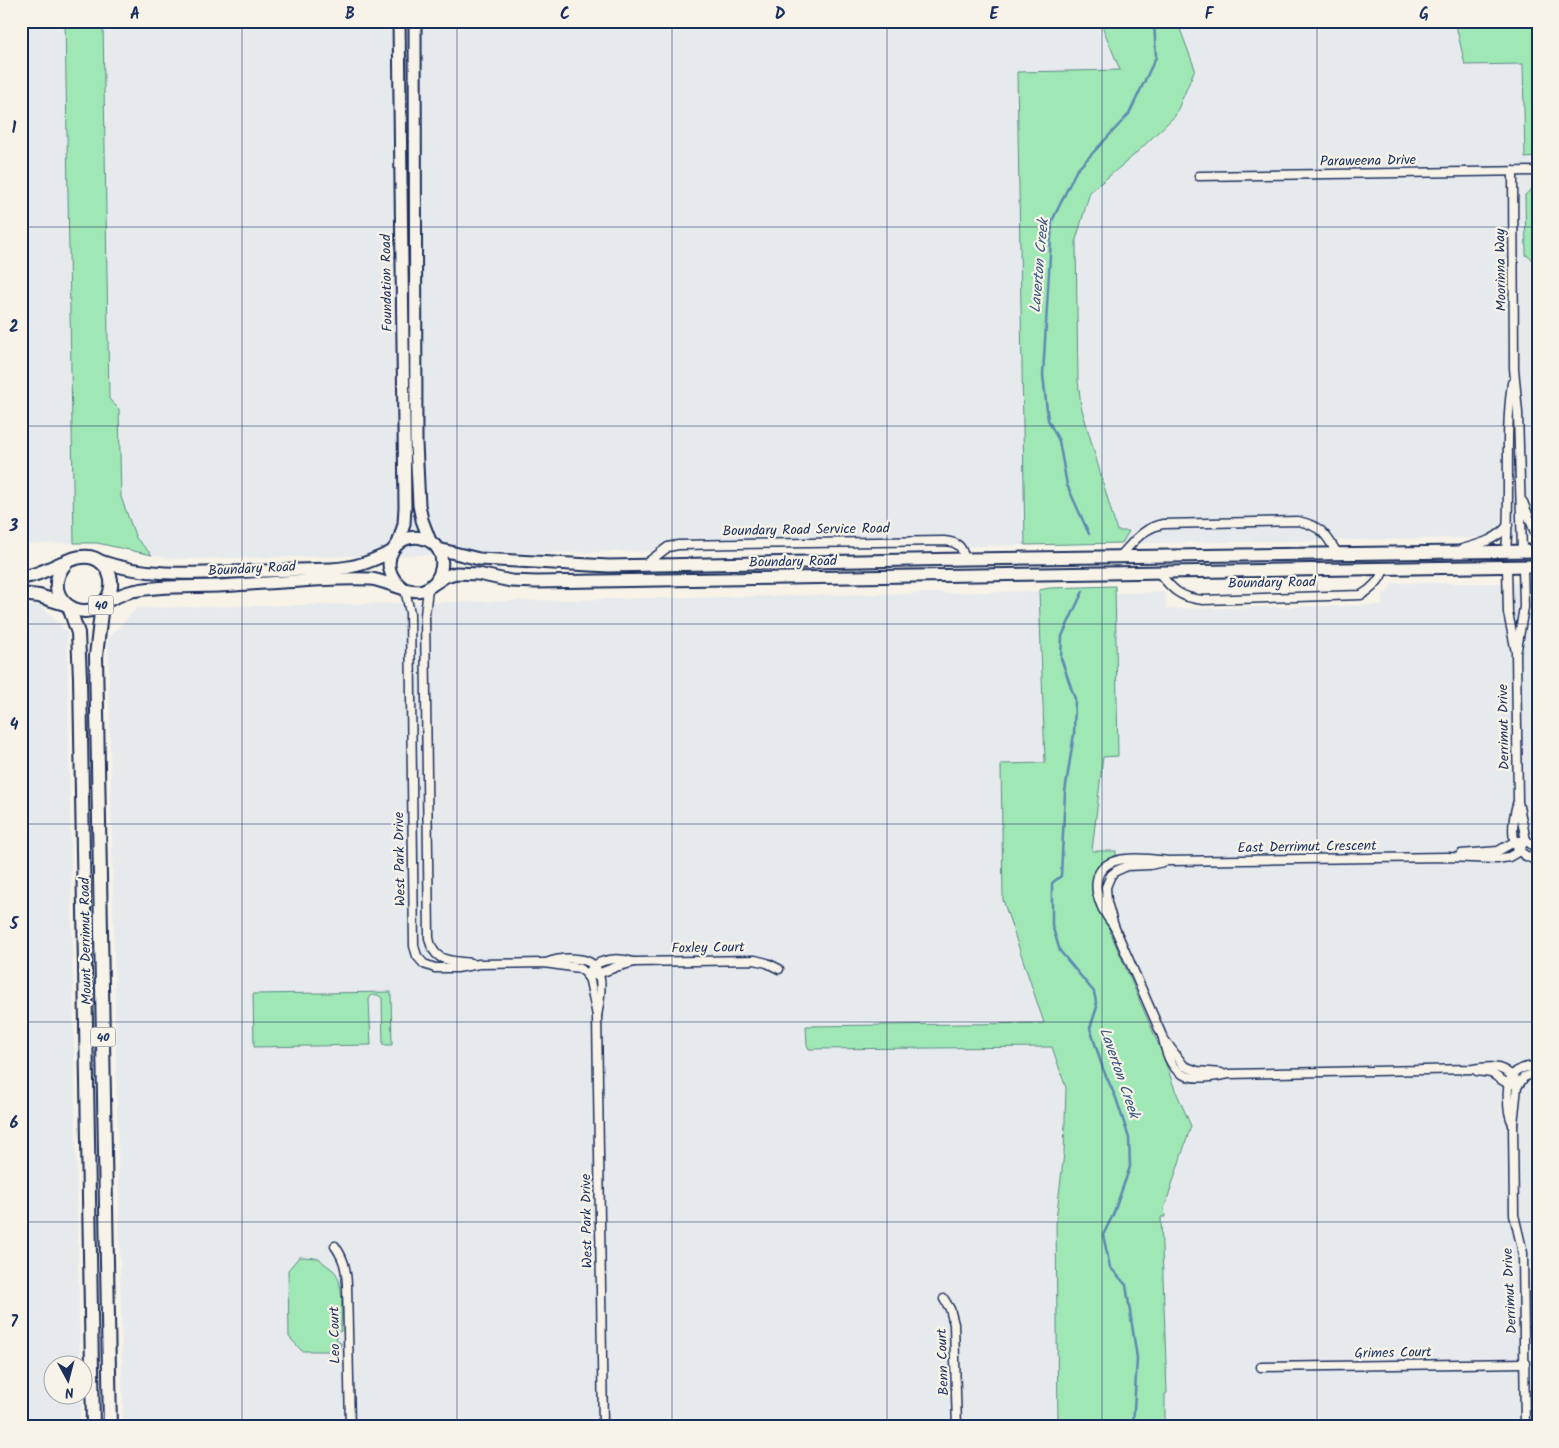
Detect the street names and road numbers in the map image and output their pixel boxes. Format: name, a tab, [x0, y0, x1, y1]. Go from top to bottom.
street label: Paraweena Drive	[1320, 149, 1417, 173]
street label: Moorinna Way	[1489, 228, 1513, 312]
street label: Foundation Road	[375, 233, 399, 332]
street label: Boundary Road Service Road	[722, 518, 891, 542]
street label: Boundary Road	[749, 550, 838, 574]
street label: Boundary Road	[208, 556, 297, 582]
street label: Boundary Road	[1228, 571, 1317, 595]
road number: 40	[88, 596, 114, 614]
street label: Derrimut Drive	[1492, 683, 1516, 770]
street label: West Park Drive	[388, 811, 412, 906]
street label: East Derrimut Crescent	[1237, 835, 1377, 859]
street label: Mount Derrimut Road	[74, 876, 98, 1005]
street label: Foxley Court	[671, 936, 745, 960]
road number: 40	[90, 1028, 116, 1046]
street label: West Park Drive	[575, 1173, 599, 1268]
street label: Derrimut Drive	[1497, 1247, 1523, 1335]
street label: Leo Court	[323, 1306, 346, 1364]
street label: Benn Court	[931, 1327, 955, 1396]
street label: Grimes Court	[1354, 1341, 1432, 1365]

